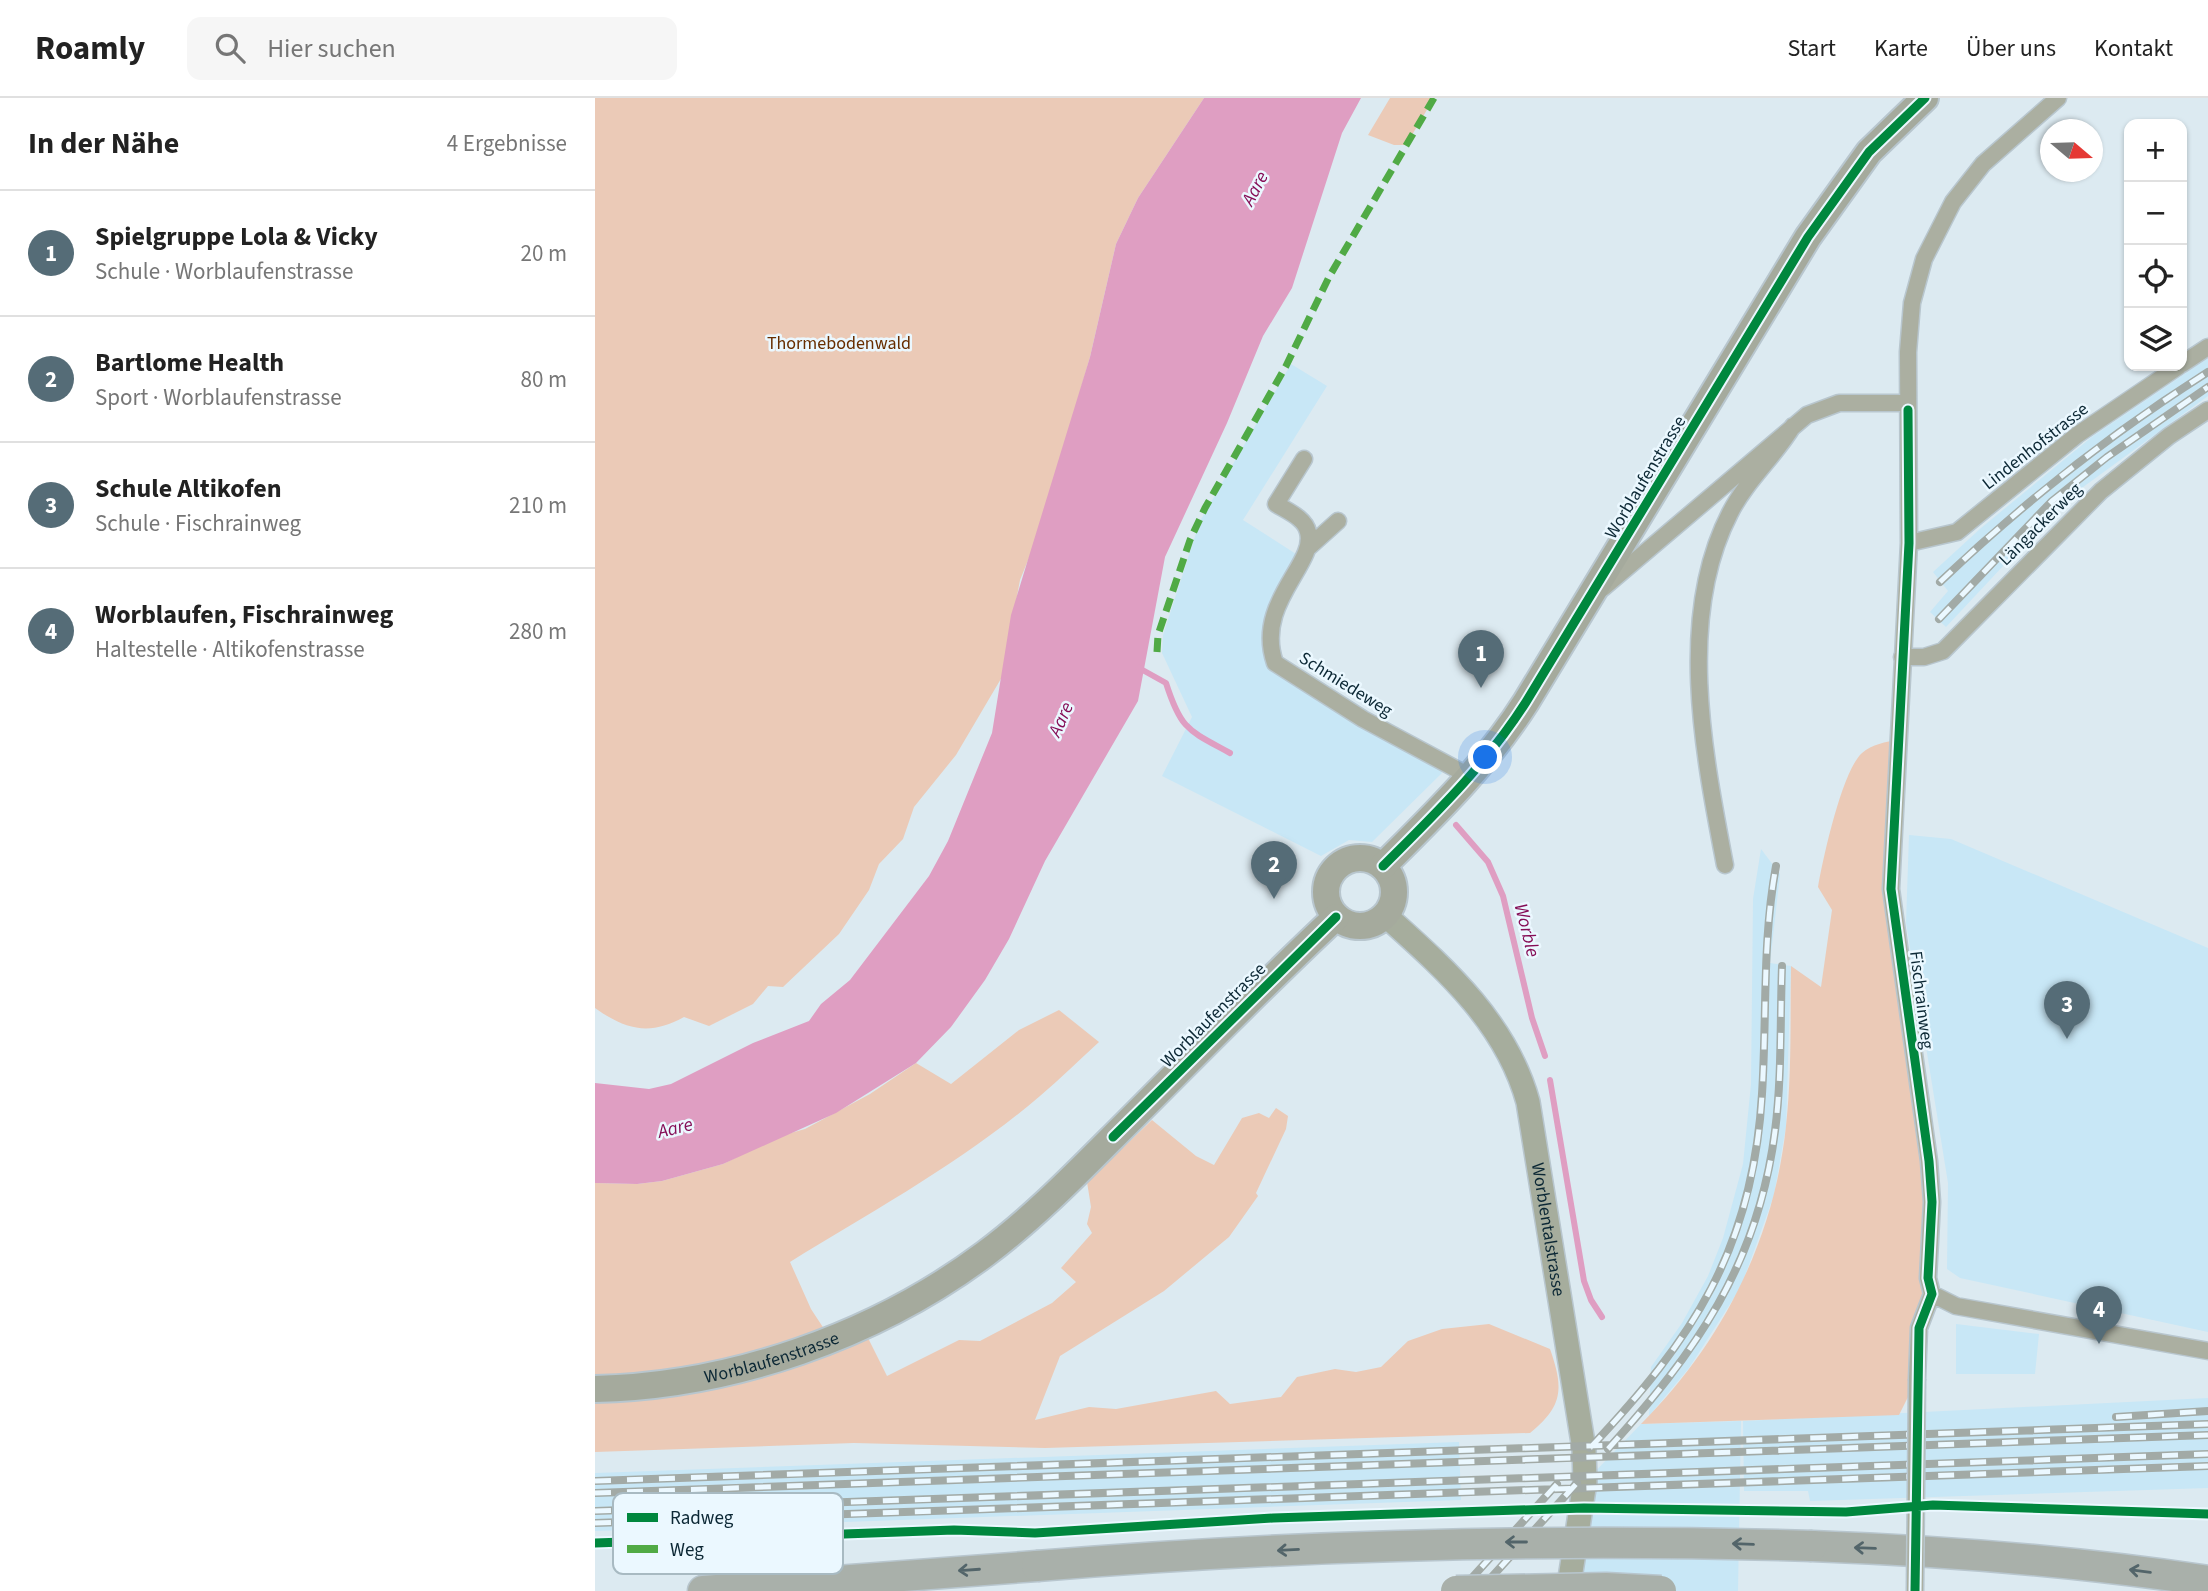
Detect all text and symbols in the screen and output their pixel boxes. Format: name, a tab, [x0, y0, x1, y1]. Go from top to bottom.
search box	[187, 17, 677, 80]
text: Roamly	[35, 25, 145, 72]
icon: search	[211, 29, 249, 67]
text: Hier suchen	[267, 30, 396, 67]
text: Start	[1788, 31, 1836, 66]
text: Karte	[1874, 31, 1928, 66]
text: Über uns	[1966, 31, 2056, 66]
text: Kontakt	[2094, 31, 2173, 66]
north arrow	[2040, 119, 2103, 182]
map controls	[2124, 119, 2187, 371]
button: +	[2124, 119, 2187, 182]
text: In der Nähe	[28, 122, 179, 165]
text: 4 Ergebnisse	[447, 127, 567, 160]
water label: Aare	[1235, 167, 1276, 212]
button: −	[2124, 182, 2187, 245]
text: Spielgruppe Lola & Vicky	[95, 218, 378, 255]
text: 1	[45, 237, 57, 270]
text: 20 m	[520, 237, 567, 270]
button: locate	[2124, 245, 2187, 308]
text: Schule · Worblaufenstrasse	[95, 255, 353, 288]
button: layers	[2124, 308, 2187, 371]
park label: Thormebodenwald	[767, 331, 911, 356]
text: Bartlome Health	[95, 344, 284, 381]
text: 2	[45, 363, 57, 396]
text: 80 m	[520, 363, 567, 396]
text: Sport · Worblaufenstrasse	[95, 381, 342, 414]
street label: Lindenhofstrasse	[1977, 397, 2094, 496]
street label: Worblaufenstrasse	[1599, 411, 1692, 544]
text: Schule Altikofen	[95, 470, 282, 507]
street label: Längackerweg	[1993, 477, 2088, 572]
text: 3	[45, 489, 57, 522]
text: 210 m	[509, 489, 567, 522]
text: Schule · Fischrainweg	[95, 507, 301, 540]
text: Worblaufen, Fischrainweg	[95, 596, 393, 633]
text: 4	[45, 615, 57, 648]
text: 280 m	[509, 615, 567, 648]
pin: 1	[1458, 630, 1504, 688]
text: Haltestelle · Altikofenstrasse	[95, 633, 365, 666]
street label: Schmiedeweg	[1294, 646, 1397, 723]
water label: Aare	[1041, 698, 1081, 742]
your location	[1468, 740, 1502, 774]
pin: 2	[1251, 841, 1297, 899]
water label: Worble	[1507, 901, 1546, 960]
street label: Fischrainweg	[1903, 950, 1940, 1051]
street label: Worblaufenstrasse	[1155, 957, 1272, 1074]
pin: 3	[2044, 981, 2090, 1039]
water label: Aare	[654, 1111, 696, 1146]
street label: Worblentalstrasse	[1525, 1161, 1571, 1298]
pin: 4	[2076, 1286, 2122, 1344]
street label: Worblaufenstrasse	[702, 1326, 843, 1390]
legend	[613, 1493, 843, 1574]
text: Radweg	[670, 1505, 734, 1532]
one-way arrow	[1505, 1535, 1528, 1549]
text: Weg	[670, 1537, 704, 1564]
one-way arrow	[1732, 1537, 1755, 1551]
one-way arrow	[1854, 1542, 1877, 1555]
one-way arrow	[1278, 1544, 1300, 1557]
one-way arrow	[958, 1564, 980, 1577]
one-way arrow	[2130, 1565, 2152, 1578]

